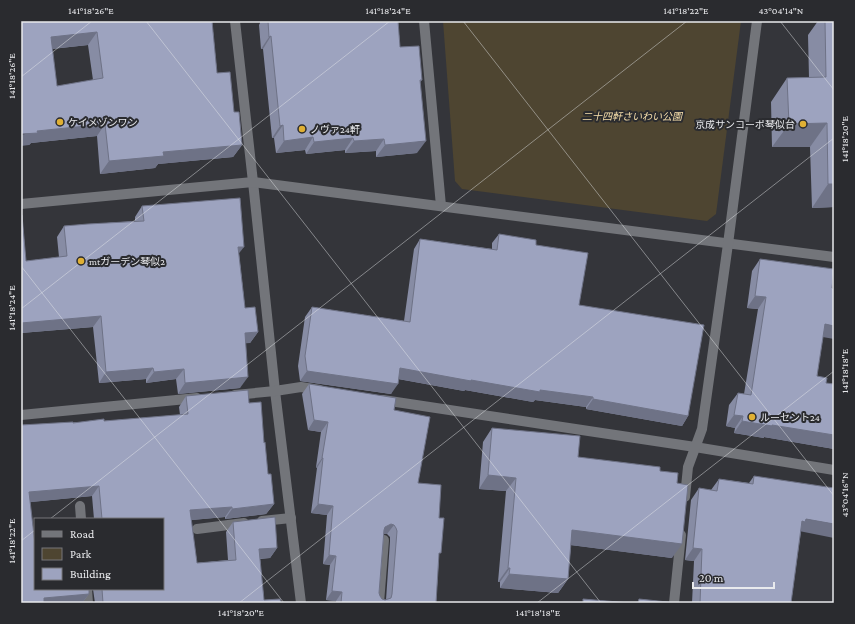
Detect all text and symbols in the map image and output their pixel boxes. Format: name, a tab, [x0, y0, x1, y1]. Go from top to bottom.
text: 141°18'26"E	[68, 5, 114, 16]
text: 141°18'24"E	[365, 5, 411, 16]
text: 141°18'22"E	[664, 5, 709, 16]
text: 43°04'14"N	[759, 5, 804, 16]
text: 141°18'26"E	[6, 53, 17, 99]
park label: 二十四軒さいわい公園	[582, 111, 684, 122]
text: 141°18'20"E	[839, 116, 850, 162]
marker: ケイメゾンワン	[55, 117, 65, 127]
place label: ケイメゾンワン	[68, 117, 138, 128]
place label: 京成サンコーポ琴似台	[695, 119, 795, 130]
marker: 京成サンコーポ琴似台	[798, 119, 808, 129]
marker: ノヴァ24軒	[297, 124, 307, 134]
place label: ノヴァ24軒	[310, 124, 360, 135]
marker: mtガーデン琴似2	[76, 256, 86, 266]
place label: mtガーデン琴似2	[89, 256, 165, 267]
text: 141°18'24"E	[6, 285, 17, 331]
text: 141°18'18"E	[839, 348, 850, 393]
marker: ルーセント24	[747, 412, 757, 422]
place label: ルーセント24	[760, 412, 820, 423]
text: 43°04'16"N	[839, 472, 850, 518]
text: 141°18'22"E	[6, 518, 17, 563]
legend	[34, 518, 164, 590]
text: Road	[70, 527, 95, 541]
text: Park	[70, 547, 92, 561]
scale bar	[693, 564, 774, 590]
text: Building	[70, 567, 111, 581]
text: 20 m	[699, 571, 724, 585]
text: 141°18'20"E	[218, 607, 265, 618]
text: 141°18'18"E	[516, 607, 561, 618]

